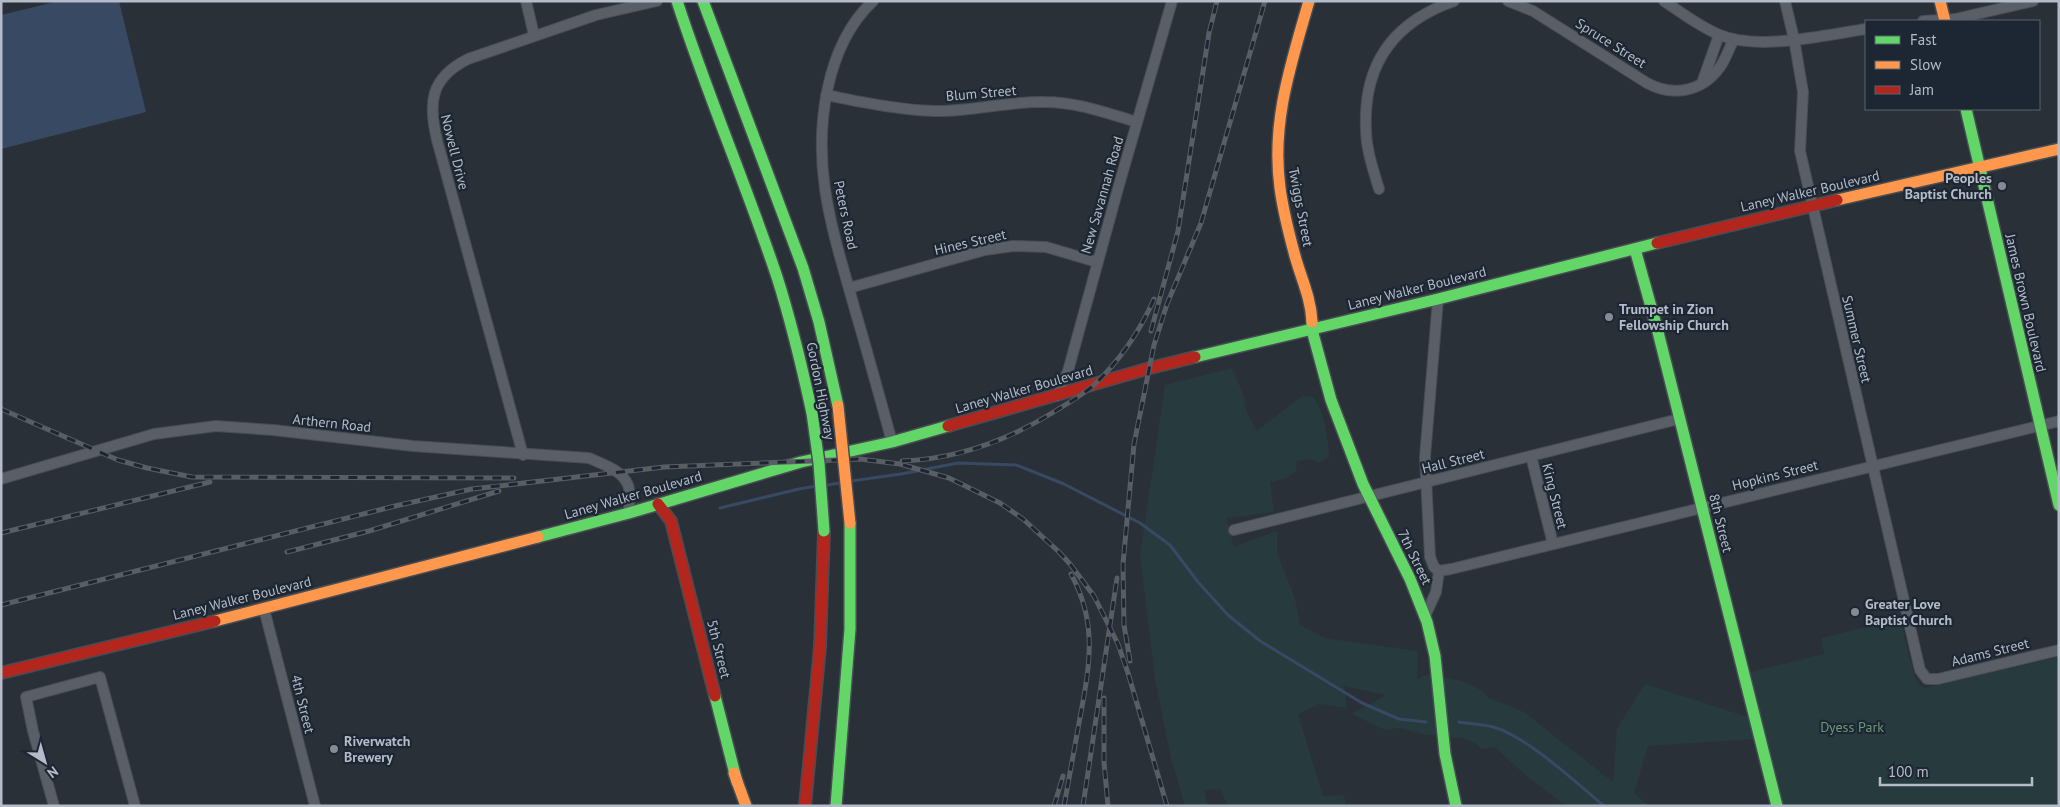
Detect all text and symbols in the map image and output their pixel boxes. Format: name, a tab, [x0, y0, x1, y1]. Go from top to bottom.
street label: Spruce Street	[1572, 14, 1650, 72]
legend	[1865, 20, 2040, 110]
text: Fast	[1910, 30, 1937, 49]
text: Slow	[1910, 55, 1941, 74]
text: Jam	[1909, 80, 1934, 99]
street label: Blum Street	[945, 81, 1017, 105]
street label: Nowell Drive	[437, 112, 473, 192]
street label: New Savannah Road	[1077, 134, 1127, 256]
street label: Twiggs Street	[1284, 166, 1318, 248]
street label: Laney Walker Boulevard	[1739, 166, 1881, 216]
place label: Peoples Baptist Church	[1905, 169, 1992, 203]
street label: Peters Road	[830, 179, 862, 251]
marker: Peoples Baptist Church	[1996, 180, 2008, 192]
street label: Hines Street	[932, 225, 1008, 259]
street label: James Brown Boulevard	[2001, 231, 2051, 374]
street label: Laney Walker Boulevard	[1346, 262, 1488, 314]
street label: Summer Street	[1838, 294, 1876, 385]
place label: Trumpet in Zion Fellowship Church	[1619, 300, 1729, 334]
marker: Trumpet in Zion Fellowship Church	[1603, 311, 1615, 323]
street label: Gordon Highway	[803, 341, 839, 442]
street label: Laney Walker Boulevard	[953, 361, 1095, 417]
street label: Arthern Road	[292, 410, 372, 436]
street label: Hall Street	[1420, 444, 1486, 477]
street label: Hopkins Street	[1730, 456, 1820, 494]
street label: King Street	[1538, 461, 1572, 531]
street label: Laney Walker Boulevard	[562, 467, 704, 523]
street label: 8th Street	[1705, 492, 1737, 554]
street label: 7th Street	[1394, 526, 1436, 588]
street label: Laney Walker Boulevard	[171, 572, 313, 624]
place label: Greater Love Baptist Church	[1865, 595, 1952, 629]
marker: Greater Love Baptist Church	[1849, 606, 1861, 618]
street label: 5th Street	[703, 618, 735, 680]
street label: Adams Street	[1949, 634, 2031, 670]
street label: 4th Street	[287, 673, 319, 735]
park label: Dyess Park	[1820, 718, 1884, 736]
place label: Riverwatch Brewery	[344, 732, 410, 766]
north arrow	[20, 737, 70, 787]
marker: Riverwatch Brewery	[328, 743, 340, 755]
scale bar	[1880, 754, 2032, 786]
text: N	[44, 762, 62, 782]
text: 100 m	[1888, 762, 1929, 781]

